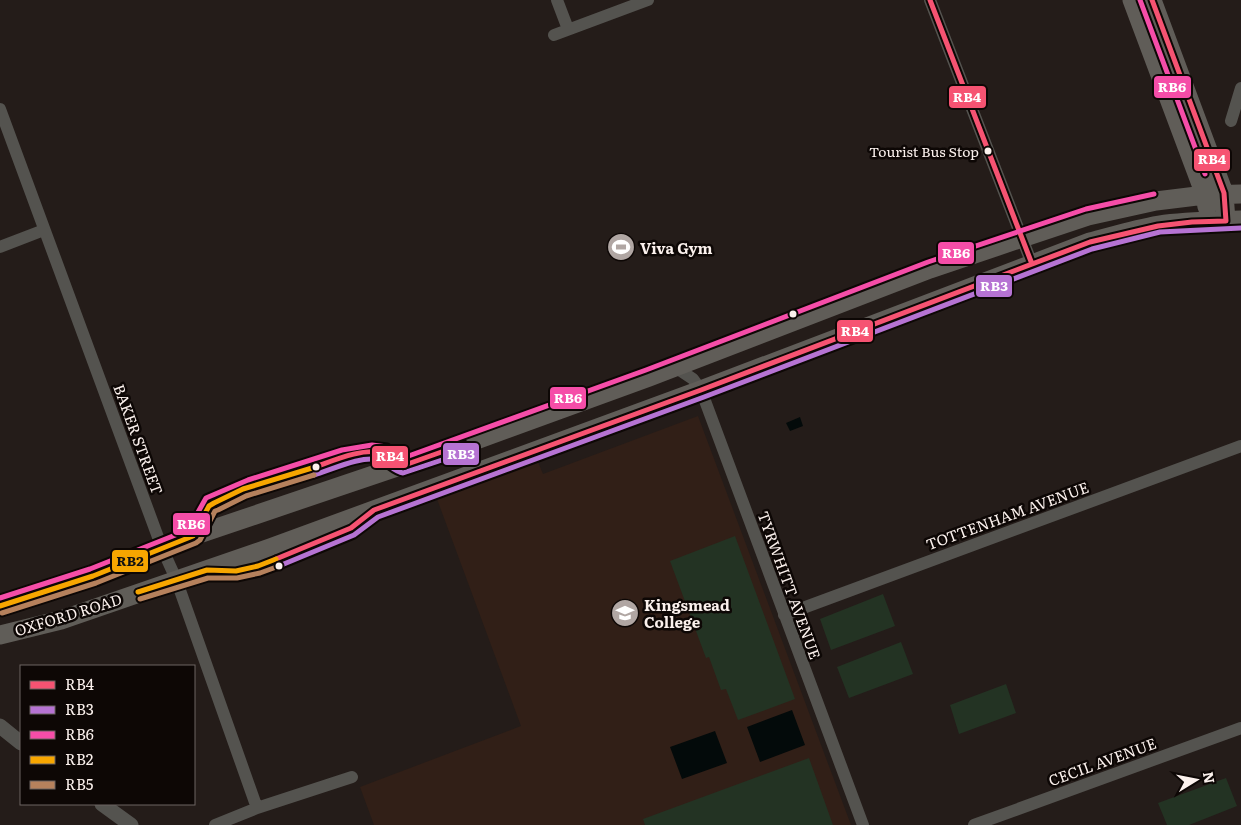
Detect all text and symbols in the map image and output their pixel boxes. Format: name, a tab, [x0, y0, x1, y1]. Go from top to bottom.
line badge: RB6	[1153, 75, 1192, 99]
text: RB6	[1158, 76, 1186, 96]
line badge: RB4	[948, 85, 987, 109]
text: RB4	[953, 86, 982, 106]
place label: Tourist Bus Stop	[869, 141, 979, 161]
marker: Tourist Bus Stop	[983, 146, 993, 156]
line badge: RB4	[1193, 148, 1231, 172]
text: RB4	[1198, 148, 1227, 168]
sports icon: Viva Gym	[606, 232, 636, 262]
place label: Viva Gym	[640, 236, 713, 259]
line badge: RB6	[937, 241, 975, 265]
text: RB6	[942, 242, 970, 262]
line badge: RB3	[975, 274, 1013, 298]
text: RB3	[980, 275, 1008, 295]
unlabelled marker	[788, 309, 798, 319]
line badge: RB4	[836, 319, 874, 343]
text: RB4	[841, 320, 870, 340]
street label: BAKER STREET	[108, 381, 170, 497]
line badge: RB6	[549, 386, 587, 410]
text: RB6	[554, 387, 582, 407]
line badge: RB3	[442, 442, 480, 466]
text: RB3	[447, 443, 475, 463]
line badge: RB4	[371, 445, 409, 469]
text: RB4	[376, 445, 405, 465]
unlabelled marker	[311, 462, 321, 472]
street label: TOTTENHAM AVENUE	[922, 475, 1092, 555]
street label: TYRWHITT AVENUE	[752, 508, 828, 662]
line badge: RB6	[172, 512, 211, 536]
text: RB6	[177, 513, 205, 533]
line badge: RB2	[111, 549, 149, 573]
text: RB2	[116, 550, 144, 570]
unlabelled marker	[274, 561, 284, 571]
street label: OXFORD ROAD	[12, 587, 124, 641]
place label: Kingsmead College	[644, 593, 730, 633]
school or university icon: Kingsmead College	[610, 598, 640, 628]
legend	[20, 665, 195, 805]
text: RB4	[65, 672, 94, 695]
text: RB3	[65, 697, 94, 720]
text: RB6	[65, 722, 94, 745]
street label: CECIL AVENUE	[1045, 731, 1159, 791]
text: RB2	[65, 747, 94, 770]
north arrow	[1171, 755, 1221, 805]
text: N	[1199, 770, 1221, 785]
text: RB5	[65, 772, 94, 795]

